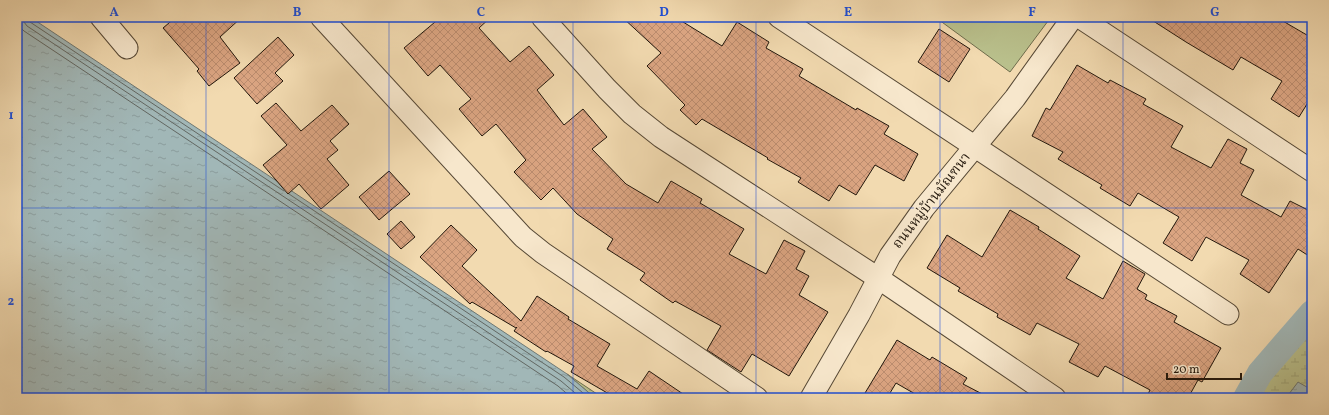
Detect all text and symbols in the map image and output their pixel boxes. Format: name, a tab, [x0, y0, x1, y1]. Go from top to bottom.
text: A	[109, 4, 119, 22]
text: B	[293, 4, 302, 22]
text: C	[477, 4, 485, 22]
text: D	[659, 4, 669, 22]
text: E	[844, 4, 852, 22]
text: F	[1028, 4, 1036, 22]
text: G	[1210, 4, 1220, 22]
text: 1	[8, 107, 14, 125]
street label: ถนนหมู่บ้านมัณฑนา	[889, 149, 975, 253]
text: 2	[8, 293, 15, 311]
scale bar	[1167, 355, 1241, 381]
text: 20 m	[1173, 362, 1200, 378]

